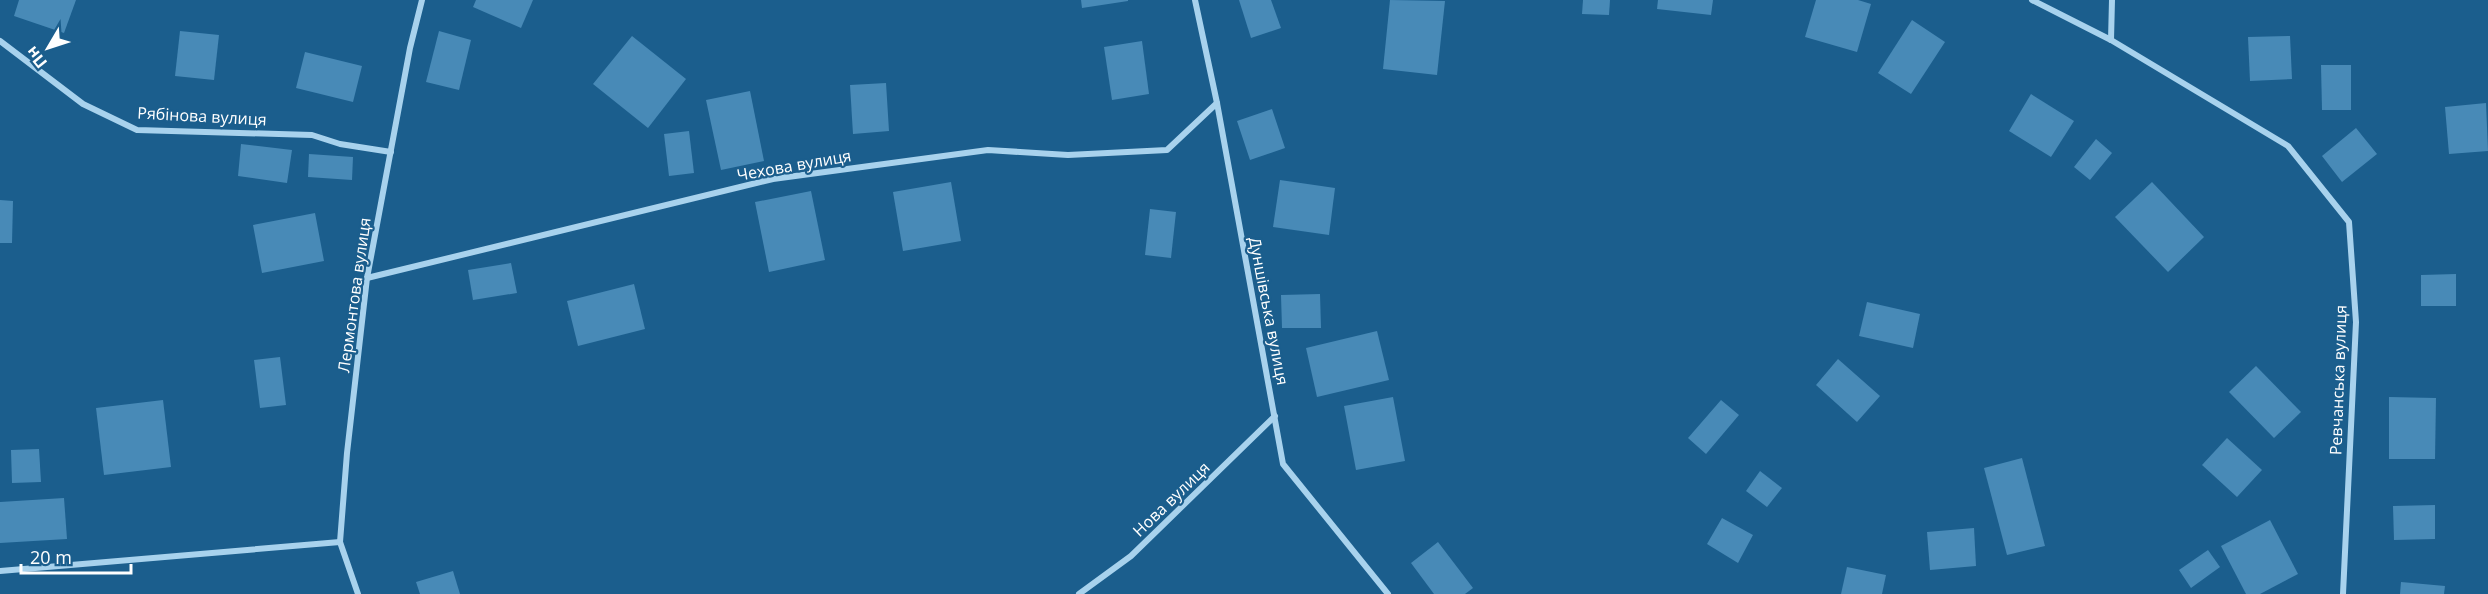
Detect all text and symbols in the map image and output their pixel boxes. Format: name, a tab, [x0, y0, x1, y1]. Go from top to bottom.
north arrow	[18, 18, 78, 78]
text: Пн	[21, 42, 52, 73]
street label: Рябінова вулиця	[137, 102, 267, 130]
street label: Чехова вулиця	[735, 144, 853, 186]
street label: Лермонтова вулиця	[332, 216, 376, 374]
street label: Дуншівська вулиця	[1244, 235, 1294, 387]
street label: Ревчанська вулиця	[2324, 304, 2352, 456]
street label: Нова вулиця	[1128, 457, 1214, 541]
scale bar	[21, 537, 130, 575]
text: 20 m	[30, 545, 72, 569]

